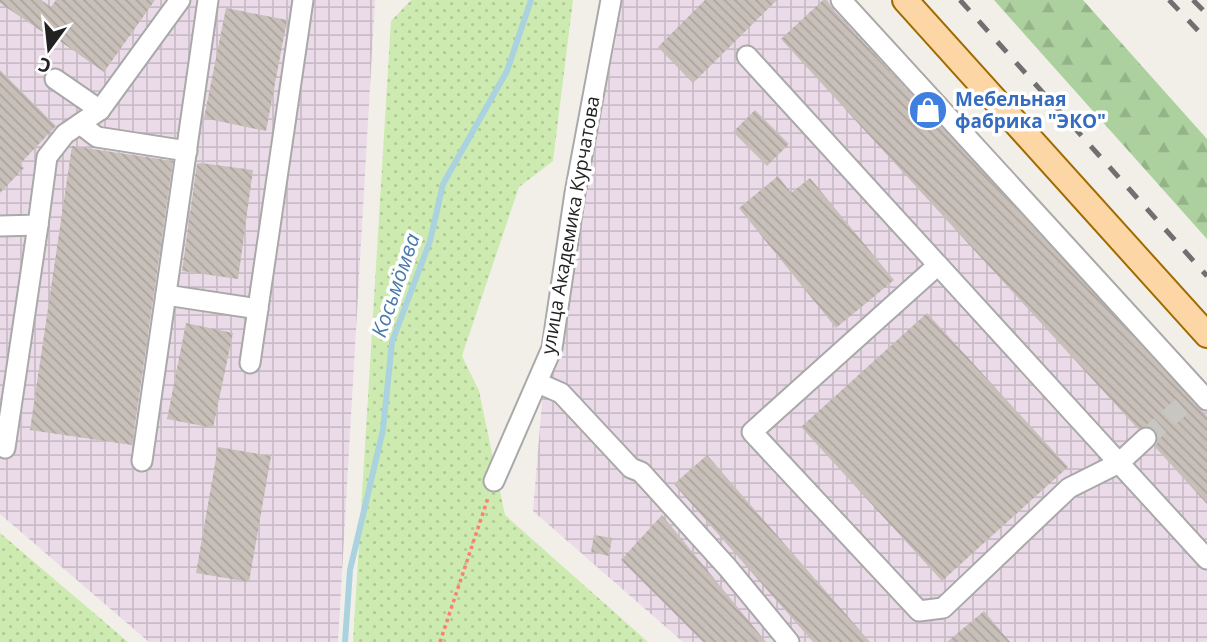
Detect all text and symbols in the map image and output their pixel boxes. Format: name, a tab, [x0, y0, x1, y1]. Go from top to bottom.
north arrow	[14, 14, 84, 84]
text: С	[35, 51, 54, 80]
place label: Мебельная фабрика "ЭКО"	[955, 86, 1106, 134]
shop icon: Мебельная фабрика "ЭКО"	[907, 89, 949, 131]
street label: улица Академика Курчатова	[534, 94, 606, 356]
water label: Косьмӧмва	[364, 229, 426, 341]

